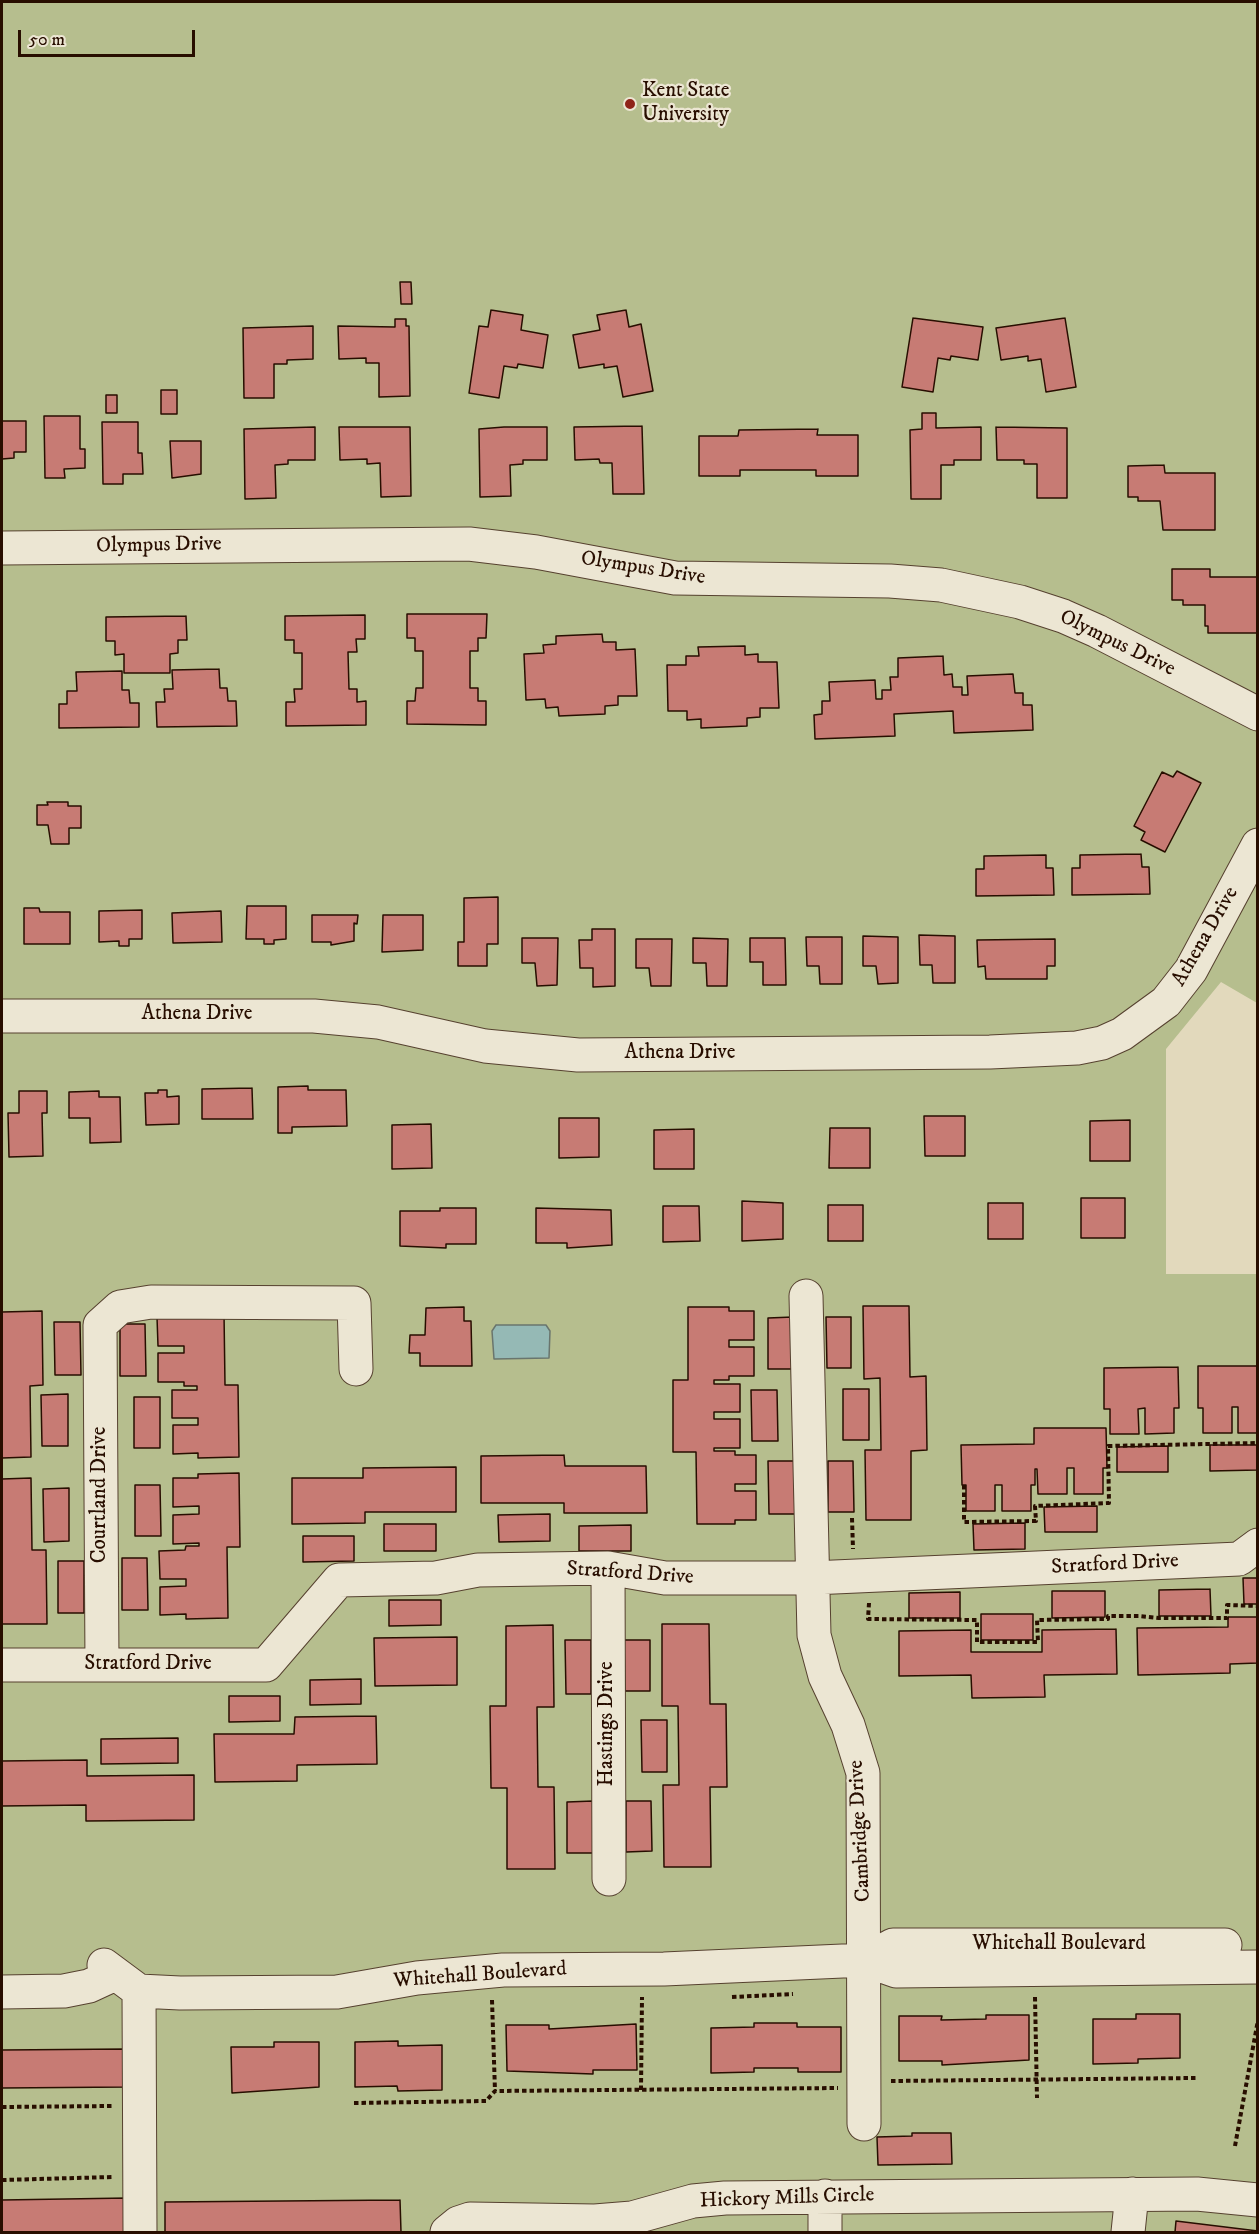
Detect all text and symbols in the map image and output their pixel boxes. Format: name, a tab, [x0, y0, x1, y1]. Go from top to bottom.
scale bar	[21, 18, 198, 56]
text: 50 m	[29, 29, 65, 51]
place label: Kent State University	[642, 79, 729, 129]
marker: Kent State University	[623, 97, 637, 111]
street label: Olympus Drive	[96, 532, 222, 560]
street label: Olympus Drive	[579, 547, 707, 591]
street label: Olympus Drive	[1055, 605, 1179, 683]
street label: Athena Drive	[1167, 883, 1245, 991]
street label: Athena Drive	[142, 1002, 252, 1028]
street label: Athena Drive	[625, 1041, 735, 1067]
street label: Courtland Drive	[88, 1427, 114, 1563]
street label: Stratford Drive	[1051, 1549, 1179, 1581]
street label: Stratford Drive	[566, 1557, 694, 1591]
street label: Stratford Drive	[84, 1652, 212, 1678]
street label: Hastings Drive	[595, 1661, 621, 1787]
street label: Cambridge Drive	[845, 1759, 877, 1903]
street label: Whitehall Boulevard	[972, 1932, 1146, 1958]
street label: Whitehall Boulevard	[393, 1957, 567, 1995]
street label: Hickory Mills Circle	[699, 2183, 875, 2215]

